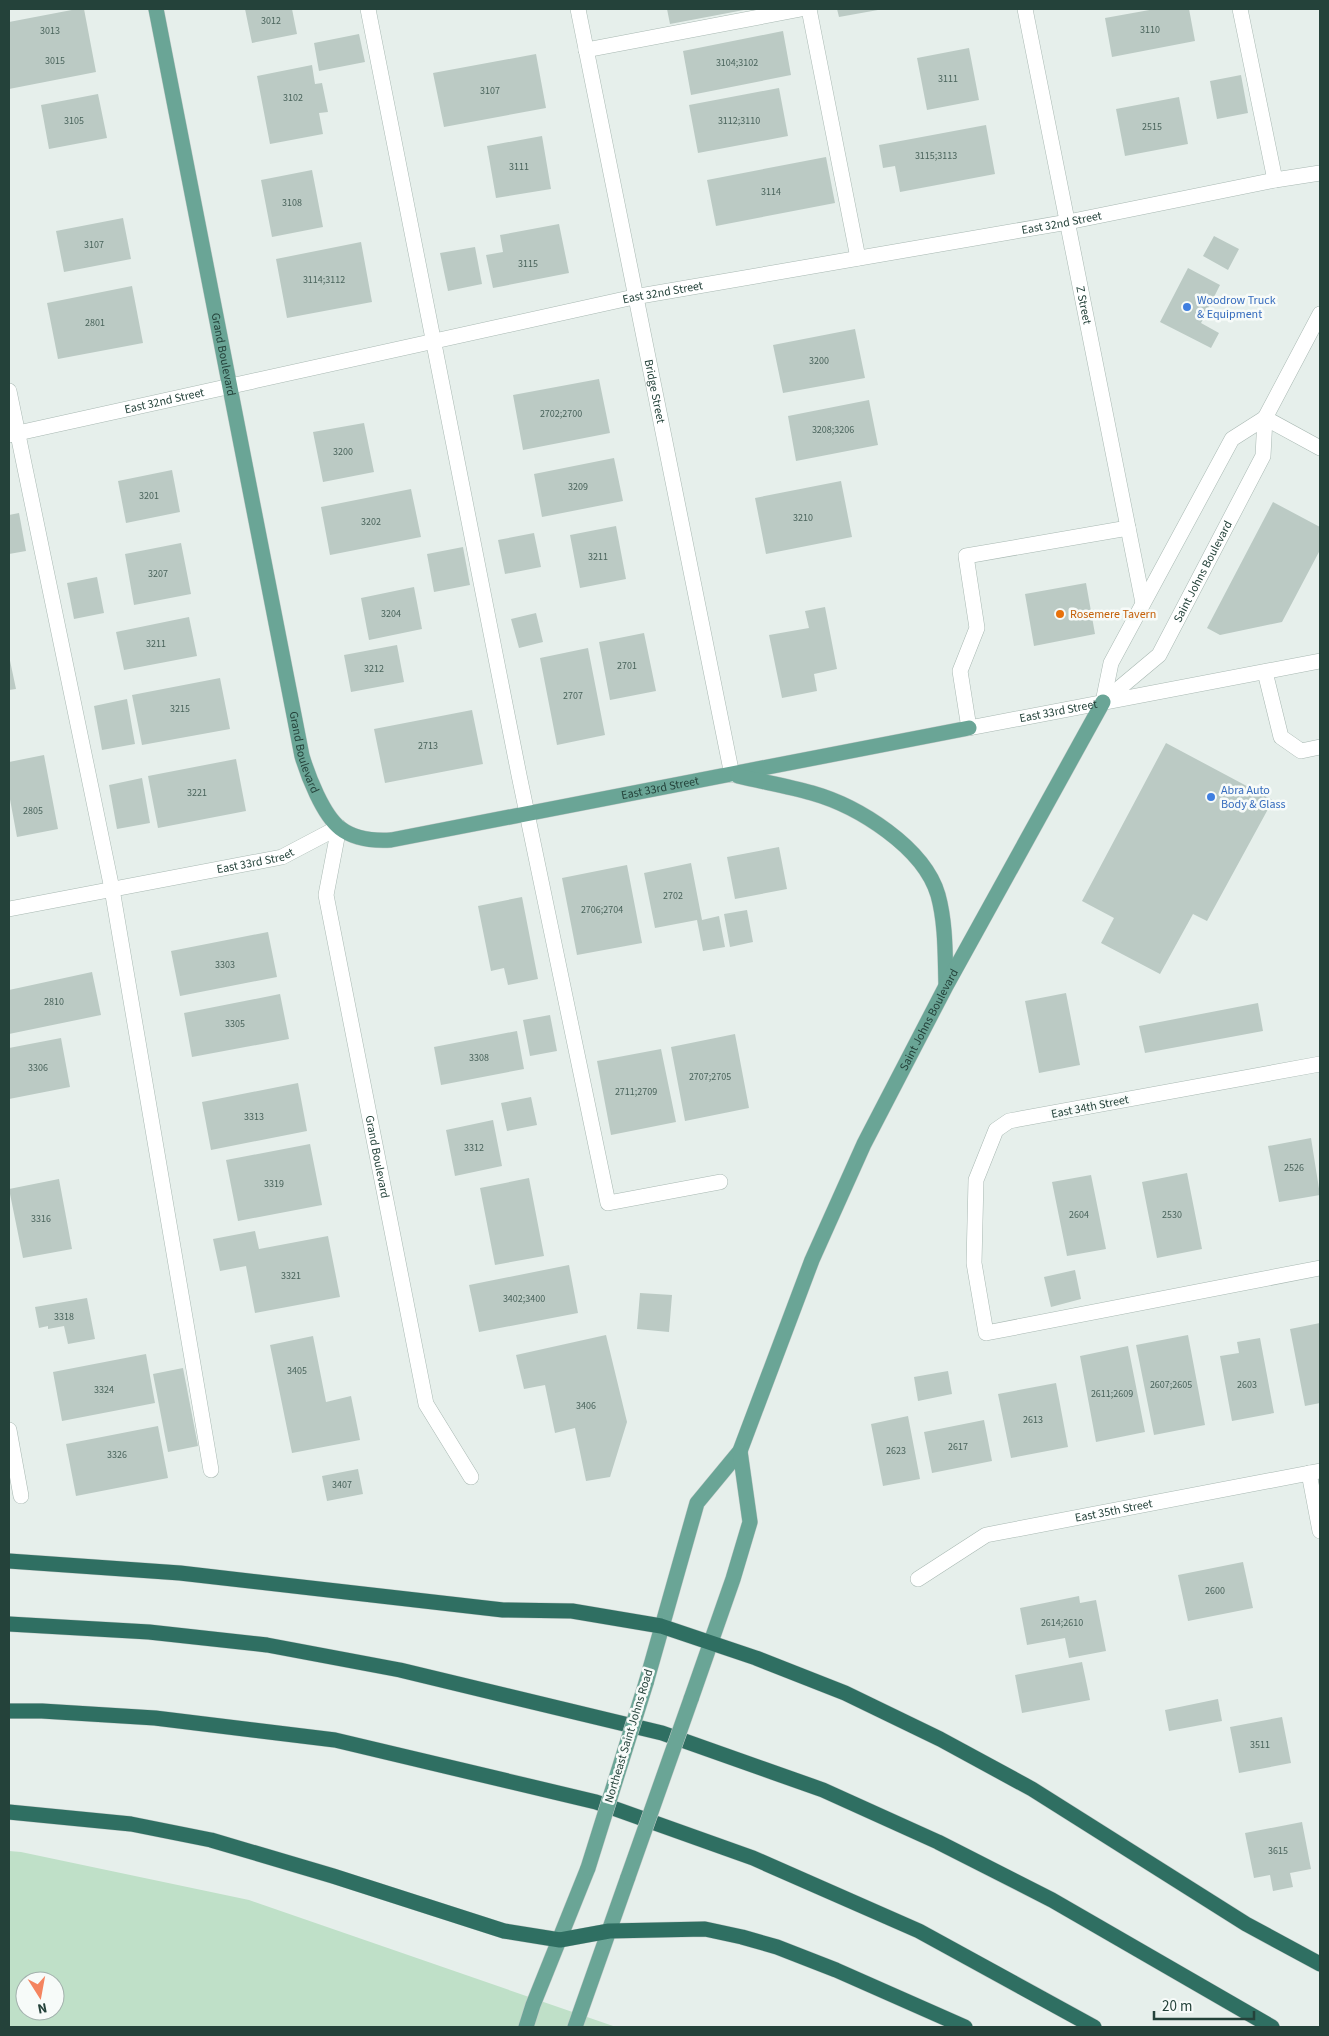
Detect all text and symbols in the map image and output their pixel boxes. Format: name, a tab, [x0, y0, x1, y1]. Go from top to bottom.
house number: 3012	[261, 14, 281, 28]
house number: 3110	[1140, 23, 1160, 37]
house number: 3013	[40, 24, 60, 38]
house number: 3015	[45, 54, 65, 68]
house number: 3104;3102	[716, 56, 758, 70]
house number: 3111	[938, 72, 958, 86]
house number: 3107	[480, 84, 500, 98]
house number: 3102	[283, 91, 303, 105]
house number: 3105	[64, 114, 84, 128]
house number: 3112;3110	[718, 114, 760, 128]
house number: 2515	[1142, 120, 1162, 134]
house number: 3115;3113	[915, 149, 957, 163]
house number: 3111	[509, 160, 529, 174]
house number: 3114	[761, 185, 781, 199]
house number: 3108	[282, 196, 302, 210]
street label: East 32nd Street	[1020, 207, 1103, 238]
house number: 3107	[84, 238, 104, 252]
house number: 3115	[518, 257, 538, 271]
house number: 3114;3112	[303, 273, 345, 287]
street label: East 32nd Street	[621, 277, 704, 308]
street label: Z Street	[1072, 284, 1096, 326]
place label: Woodrow Truck & Equipment	[1197, 292, 1276, 323]
marker: Woodrow Truck & Equipment	[1181, 301, 1193, 313]
street label: Grand Boulevard	[207, 311, 240, 397]
house number: 2801	[85, 316, 105, 330]
house number: 3200	[809, 354, 829, 368]
street label: Bridge Street	[640, 358, 670, 425]
street label: East 32nd Street	[123, 384, 206, 418]
house number: 2702;2700	[540, 407, 582, 421]
house number: 3208;3206	[812, 423, 854, 437]
house number: 3200	[333, 445, 353, 459]
house number: 3209	[568, 480, 588, 494]
house number: 3201	[139, 489, 159, 503]
house number: 3210	[793, 511, 813, 525]
house number: 3202	[361, 515, 381, 529]
street label: Saint Johns Boulevard	[1169, 518, 1236, 625]
house number: 3211	[588, 550, 608, 564]
house number: 3207	[148, 567, 168, 581]
place label: Rosemere Tavern	[1070, 606, 1156, 623]
house number: 3204	[381, 607, 401, 621]
marker: Rosemere Tavern	[1054, 608, 1066, 620]
house number: 3211	[146, 637, 166, 651]
house number: 2701	[617, 659, 637, 673]
house number: 3212	[364, 662, 384, 676]
house number: 2707	[563, 689, 583, 703]
street label: East 33rd Street	[1018, 695, 1099, 727]
house number: 3215	[170, 702, 190, 716]
street label: Grand Boulevard	[285, 710, 324, 796]
house number: 2713	[418, 739, 438, 753]
street label: East 33rd Street	[620, 772, 700, 804]
place label: Abra Auto Body & Glass	[1221, 782, 1286, 813]
house number: 3221	[187, 786, 207, 800]
marker: Abra Auto Body & Glass	[1205, 791, 1217, 803]
house number: 2805	[23, 804, 43, 818]
street label: East 33rd Street	[215, 844, 297, 878]
house number: 2702	[663, 889, 683, 903]
house number: 2706;2704	[581, 903, 623, 917]
house number: 3303	[215, 958, 235, 972]
street label: Saint Johns Boulevard	[895, 966, 962, 1073]
house number: 2810	[44, 995, 64, 1009]
house number: 3305	[225, 1017, 245, 1031]
house number: 3308	[469, 1051, 489, 1065]
house number: 3306	[28, 1061, 48, 1075]
house number: 2707;2705	[689, 1070, 731, 1084]
house number: 2711;2709	[615, 1085, 657, 1099]
street label: East 34th Street	[1050, 1091, 1130, 1123]
house number: 3313	[244, 1110, 264, 1124]
street label: Grand Boulevard	[361, 1114, 394, 1200]
house number: 3312	[464, 1141, 484, 1155]
house number: 2526	[1284, 1161, 1304, 1175]
house number: 3319	[264, 1177, 284, 1191]
house number: 2604	[1069, 1208, 1089, 1222]
house number: 2530	[1162, 1208, 1182, 1222]
house number: 3316	[31, 1212, 51, 1226]
house number: 3321	[281, 1269, 301, 1283]
house number: 3402;3400	[503, 1292, 545, 1306]
house number: 3318	[54, 1310, 74, 1324]
house number: 3405	[287, 1364, 307, 1378]
house number: 2607;2605	[1150, 1378, 1192, 1392]
house number: 2603	[1237, 1378, 1257, 1392]
house number: 3324	[94, 1383, 114, 1397]
house number: 2611;2609	[1091, 1387, 1133, 1401]
house number: 3406	[576, 1399, 596, 1413]
house number: 2613	[1023, 1413, 1043, 1427]
house number: 2617	[948, 1440, 968, 1454]
house number: 2623	[886, 1444, 906, 1458]
house number: 3326	[107, 1448, 127, 1462]
house number: 3407	[332, 1478, 352, 1492]
street label: East 35th Street	[1073, 1495, 1154, 1526]
house number: 2600	[1205, 1584, 1225, 1598]
house number: 2614;2610	[1041, 1616, 1083, 1630]
street label: Northeast Saint Johns Road	[601, 1667, 657, 1805]
house number: 3511	[1250, 1738, 1270, 1752]
house number: 3615	[1268, 1844, 1288, 1858]
north arrow	[15, 1971, 65, 2021]
scale bar	[1154, 1988, 1254, 2020]
text: 20 m	[1162, 1996, 1192, 2017]
text: N	[36, 1997, 49, 2018]

